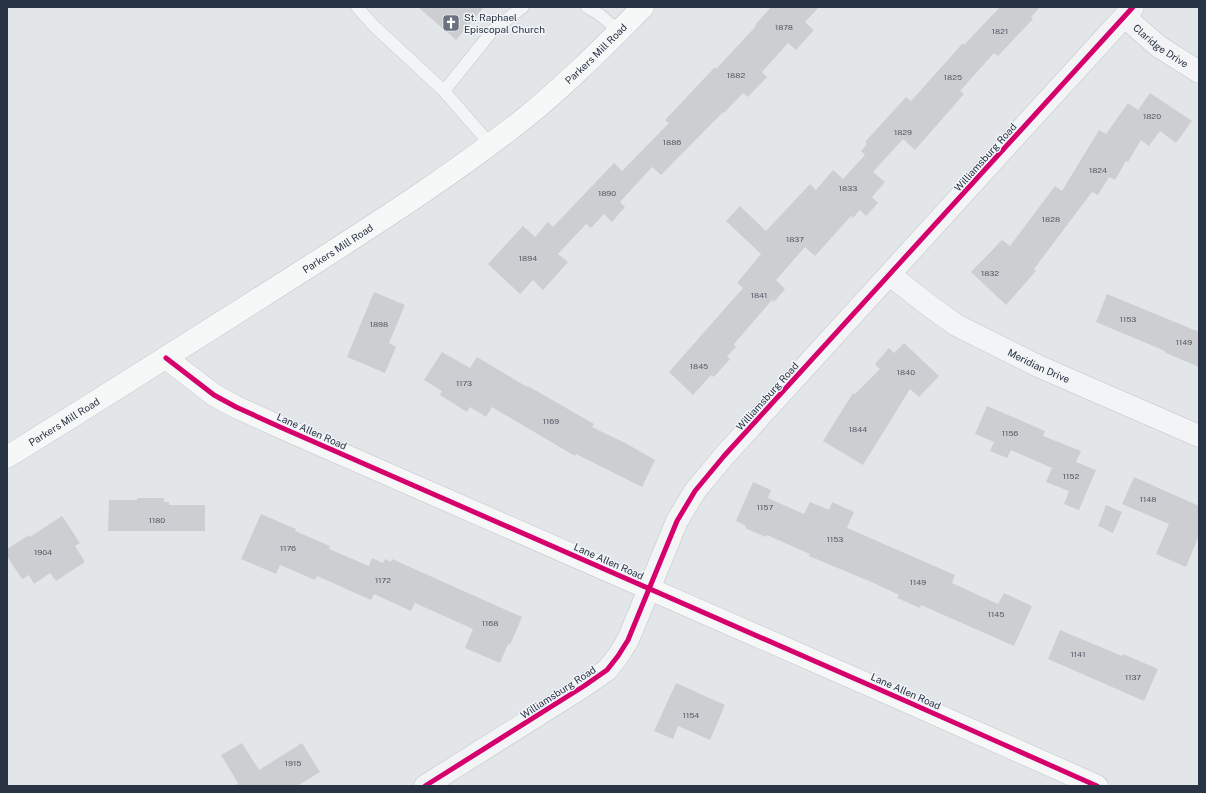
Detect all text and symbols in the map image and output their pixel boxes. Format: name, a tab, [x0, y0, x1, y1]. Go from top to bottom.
place label: St. Raphael Episcopal Church	[464, 11, 545, 35]
church icon: St. Raphael Episcopal Church	[441, 13, 461, 33]
street label: Parkers Mill Road	[562, 21, 629, 86]
street label: Claridge Drive	[1131, 21, 1191, 70]
house number: 1878	[775, 22, 793, 32]
house number: 1821	[992, 26, 1008, 36]
house number: 1882	[727, 70, 745, 80]
house number: 1825	[944, 72, 962, 82]
house number: 1820	[1143, 111, 1161, 121]
street label: Williamsburg Road	[951, 120, 1019, 194]
house number: 1829	[894, 127, 912, 137]
house number: 1886	[663, 137, 681, 147]
house number: 1824	[1089, 165, 1107, 175]
house number: 1833	[839, 183, 857, 193]
house number: 1890	[598, 188, 616, 198]
house number: 1828	[1042, 214, 1060, 224]
street label: Parkers Mill Road	[300, 221, 375, 275]
house number: 1837	[786, 234, 804, 244]
house number: 1894	[519, 253, 537, 263]
house number: 1832	[981, 268, 999, 278]
house number: 1841	[751, 290, 767, 300]
house number: 1153	[1120, 314, 1136, 324]
house number: 1898	[370, 319, 388, 329]
house number: 1149	[1176, 337, 1192, 347]
street label: Meridian Drive	[1006, 346, 1072, 385]
street label: Williamsburg Road	[733, 359, 801, 433]
house number: 1845	[690, 361, 708, 371]
house number: 1840	[897, 367, 915, 377]
house number: 1173	[456, 378, 472, 388]
street label: Parkers Mill Road	[26, 395, 102, 448]
street label: Lane Allen Road	[275, 410, 349, 452]
house number: 1169	[543, 416, 559, 426]
house number: 1844	[849, 424, 867, 434]
house number: 1156	[1002, 428, 1018, 438]
house number: 1152	[1063, 471, 1079, 481]
house number: 1148	[1140, 494, 1156, 504]
house number: 1157	[757, 502, 773, 512]
house number: 1180	[149, 515, 165, 525]
house number: 1153	[827, 534, 843, 544]
street label: Lane Allen Road	[572, 540, 646, 582]
house number: 1176	[280, 543, 296, 553]
house number: 1904	[34, 547, 52, 557]
house number: 1172	[375, 575, 391, 585]
house number: 1149	[910, 577, 926, 587]
house number: 1145	[988, 609, 1004, 619]
house number: 1168	[482, 618, 498, 628]
house number: 1141	[1071, 649, 1085, 659]
street label: Williamsburg Road	[518, 663, 598, 721]
street label: Lane Allen Road	[869, 670, 943, 712]
house number: 1137	[1125, 672, 1141, 682]
house number: 1154	[683, 710, 699, 720]
house number: 1915	[285, 758, 301, 768]

